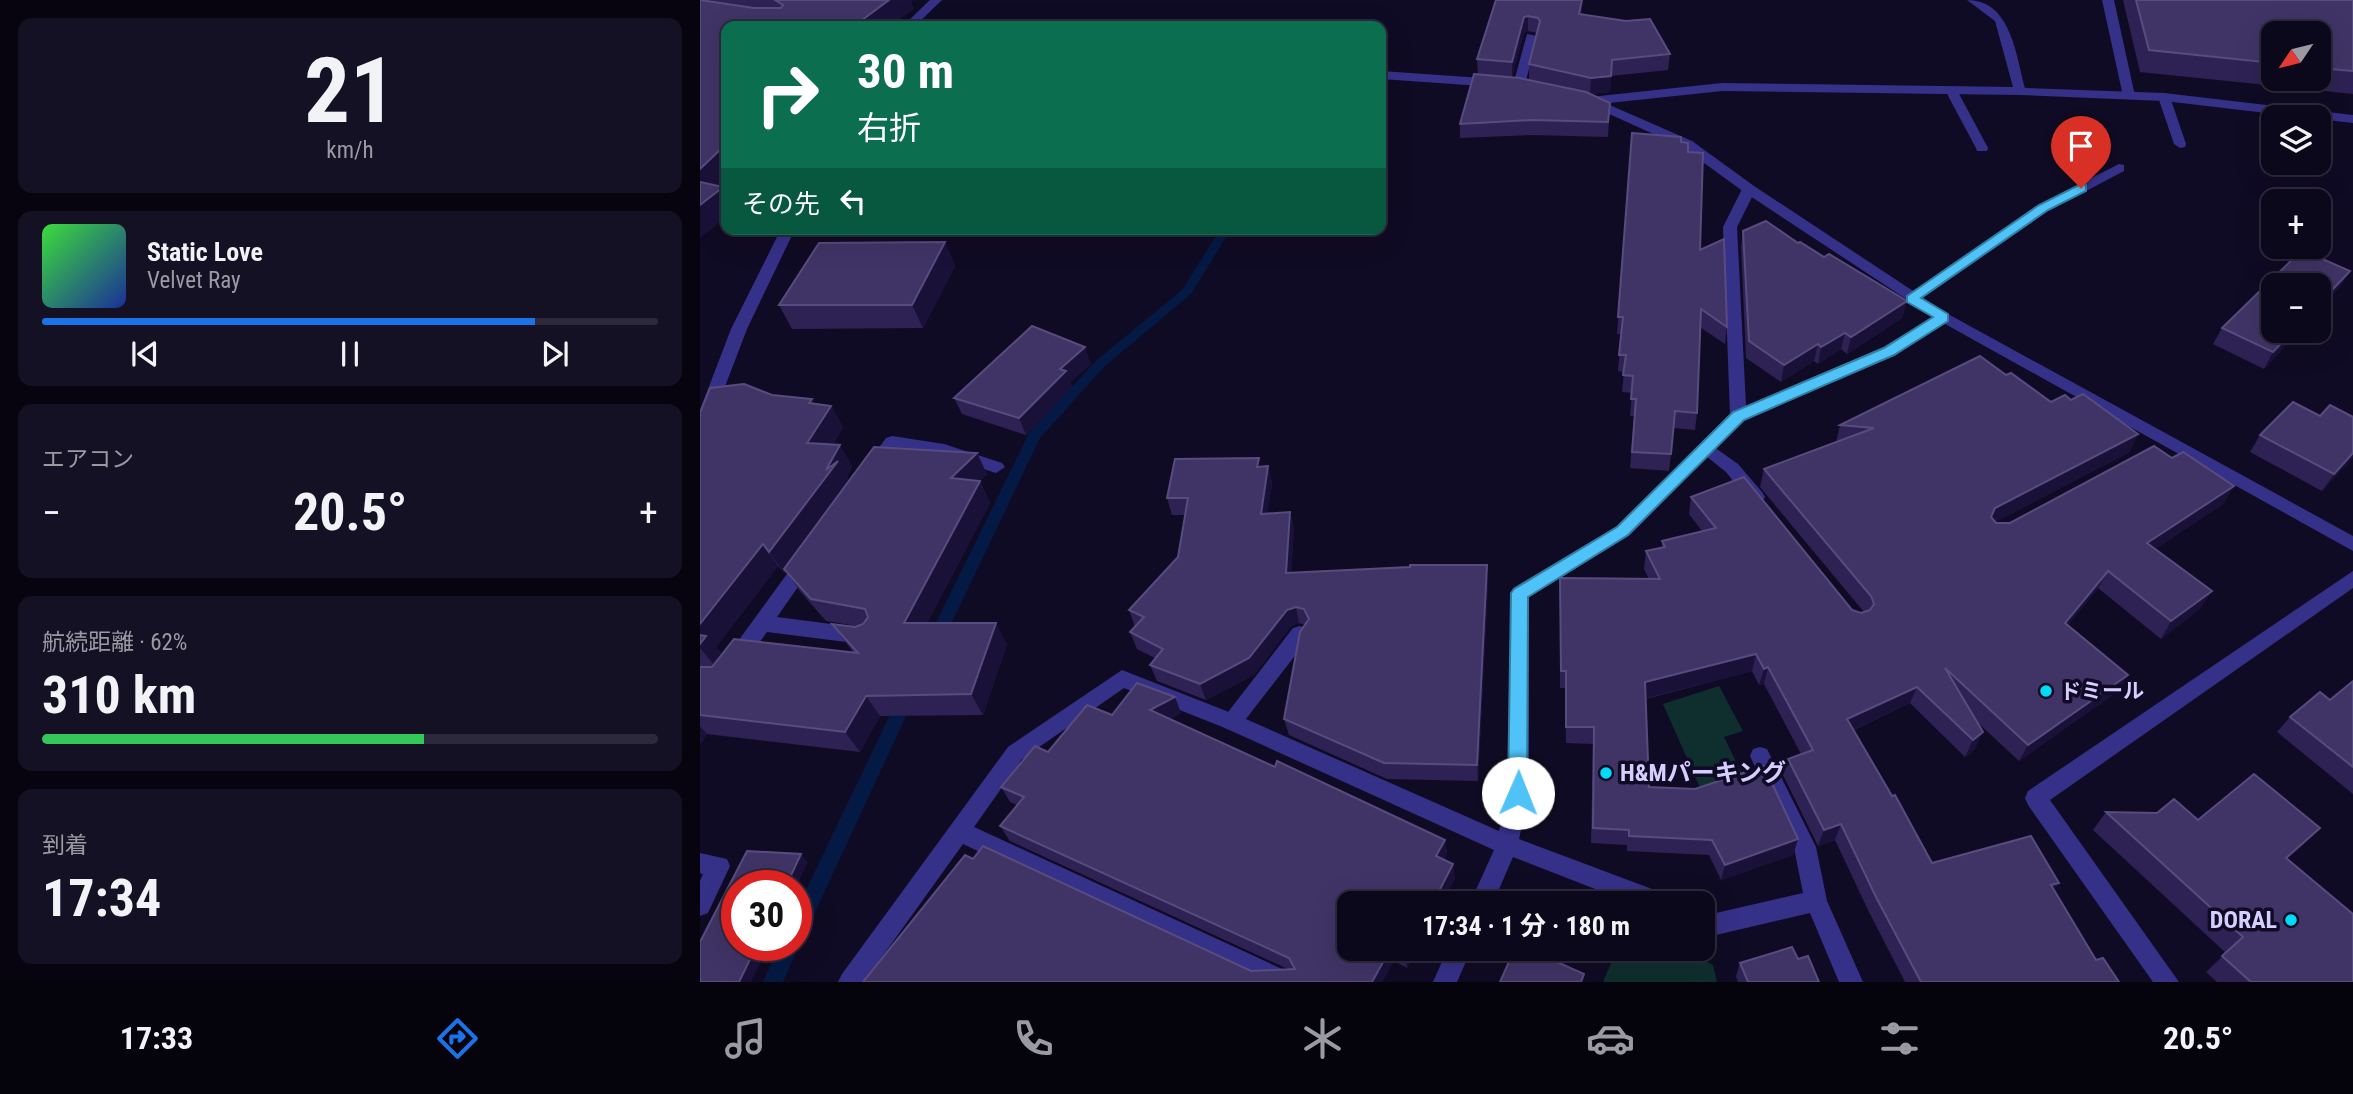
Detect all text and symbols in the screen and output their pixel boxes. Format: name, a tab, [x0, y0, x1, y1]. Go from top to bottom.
north arrow	[2261, 21, 2331, 91]
map controls	[2261, 21, 2331, 343]
text: 21	[304, 38, 396, 144]
text: 30 m	[857, 43, 954, 100]
icon: right	[742, 49, 833, 140]
button: layers	[2261, 105, 2331, 175]
text: 右折	[857, 109, 921, 147]
pin	[2051, 116, 2111, 188]
icon: arrive	[2062, 127, 2100, 165]
text: km/h	[326, 137, 374, 164]
icon: left	[834, 182, 872, 220]
text: その先	[742, 189, 820, 219]
button: +	[2261, 189, 2331, 259]
text: Static Love	[147, 237, 263, 267]
text: Velvet Ray	[147, 267, 241, 294]
button: −	[2261, 273, 2331, 343]
icon: previous	[126, 335, 164, 373]
icon: pause	[331, 335, 369, 373]
icon: next	[536, 335, 574, 373]
text: エアコン	[42, 446, 134, 473]
text: 20.5°	[293, 482, 407, 543]
text: −	[42, 491, 61, 535]
text: +	[639, 491, 658, 535]
text: 航続距離 · 62%	[42, 629, 187, 656]
text: 310 km	[42, 665, 196, 726]
place label: ドミール	[2060, 679, 2144, 703]
marker: ドミール	[2038, 683, 2054, 699]
position arrow	[1481, 756, 1555, 830]
place label: H&Mパーキング	[1620, 759, 1786, 787]
marker: H&Mパーキング	[1598, 765, 1614, 781]
text: 到着	[42, 832, 88, 859]
text: 17:34	[42, 868, 161, 929]
speed limit sign: 30	[721, 870, 812, 961]
place label: DORAL	[2210, 906, 2277, 934]
text: 17:34 · 1 分 · 180 m	[1422, 911, 1630, 941]
marker: DORAL	[2283, 912, 2299, 928]
icon: directions	[433, 1014, 482, 1063]
icon: music	[721, 1014, 770, 1063]
icon: phone	[1009, 1014, 1058, 1063]
icon: climate	[1298, 1014, 1347, 1063]
icon: car	[1586, 1014, 1635, 1063]
icon: filters	[1875, 1014, 1924, 1063]
text: 17:33	[120, 1019, 193, 1057]
text: 20.5°	[2163, 1019, 2233, 1057]

